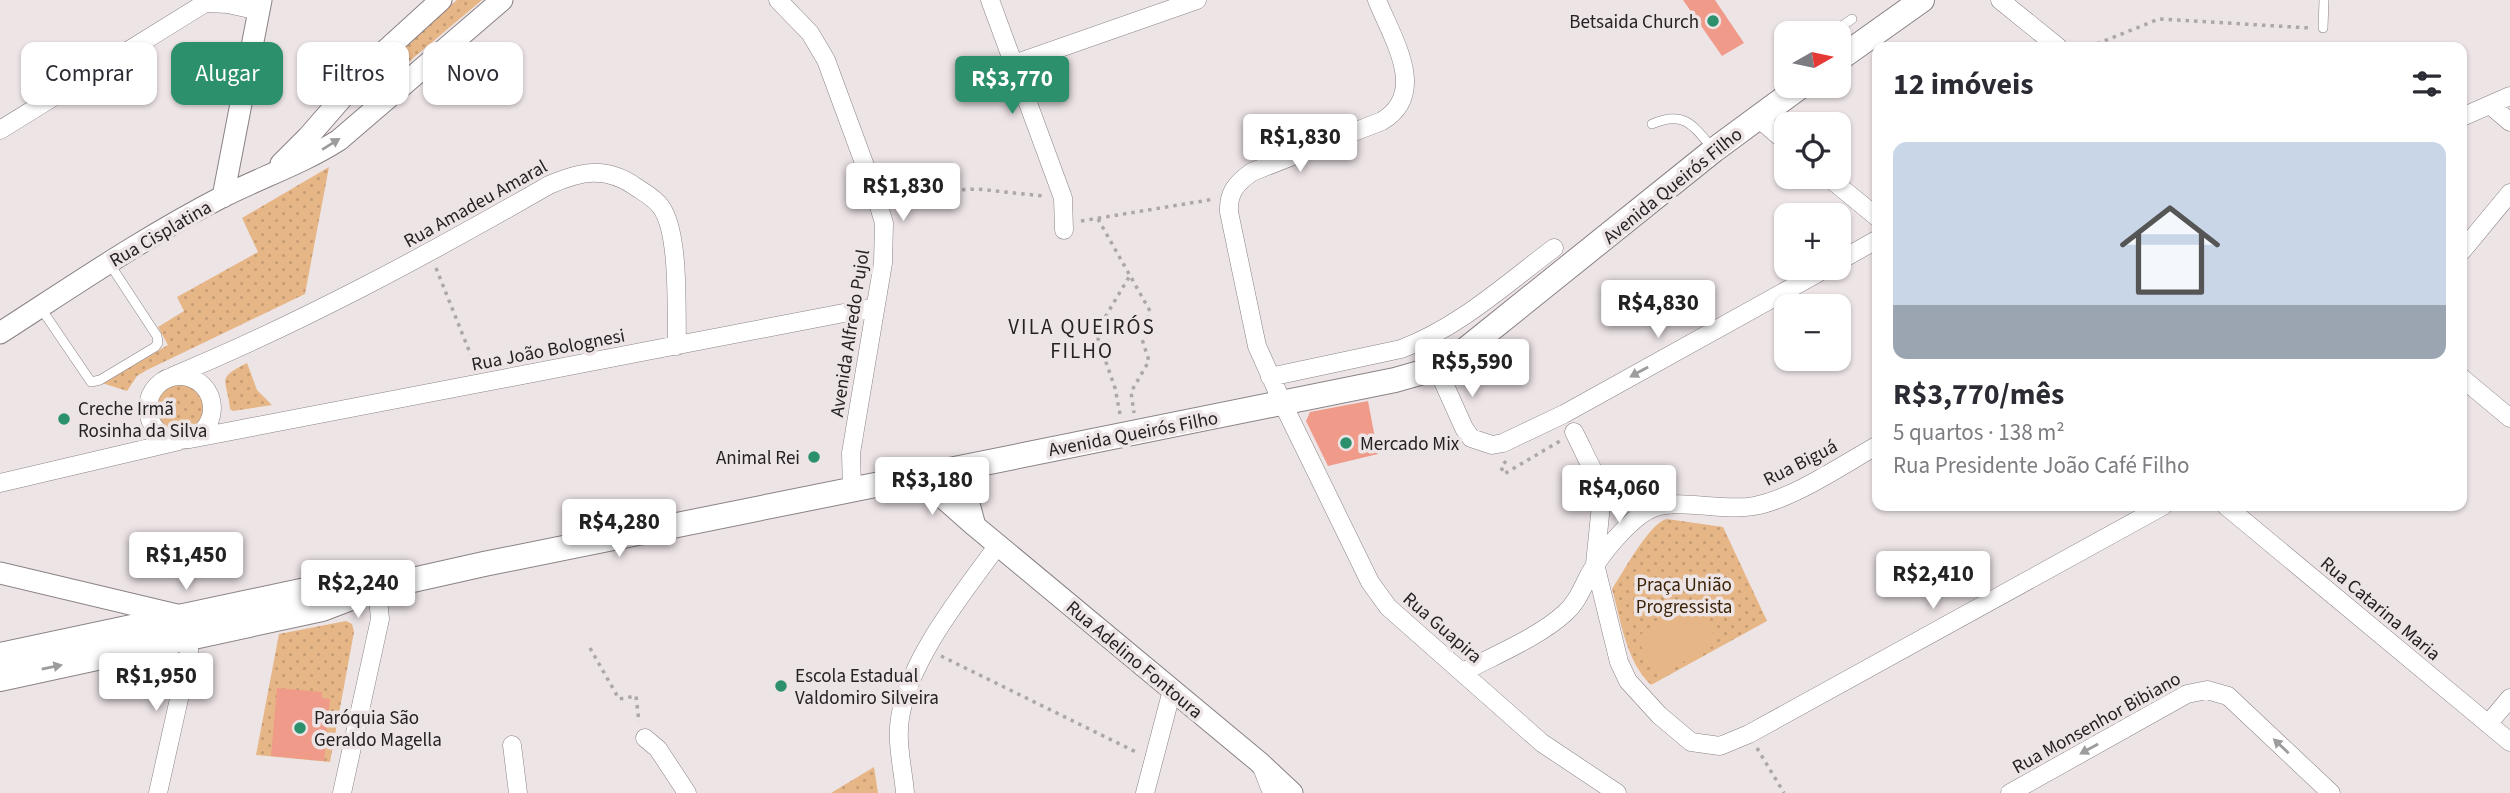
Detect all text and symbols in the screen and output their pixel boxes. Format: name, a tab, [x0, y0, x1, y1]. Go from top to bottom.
place label: Betsaida Church	[1569, 9, 1699, 36]
marker: Betsaida Church	[1705, 13, 1721, 29]
north arrow	[1774, 21, 1852, 98]
map controls	[1774, 21, 1851, 371]
chip: Comprar	[21, 42, 157, 105]
chip: Alugar	[171, 42, 283, 105]
chip: Filtros	[297, 42, 409, 105]
chip: Novo	[423, 42, 523, 105]
pin: R$3,770	[947, 57, 1077, 116]
text: R$3,770	[971, 62, 1053, 95]
text: 12 imóveis	[1893, 63, 2034, 106]
icon: filters	[2408, 65, 2446, 103]
button: locate	[1774, 112, 1851, 189]
pin: R$1,830	[1235, 114, 1365, 174]
text: R$1,830	[1259, 120, 1341, 153]
street label: Avenida Queirós Filho	[1597, 121, 1748, 251]
one-way arrow	[321, 138, 341, 151]
street label: Rua Amadeu Amaral	[399, 154, 553, 255]
pin: R$1,830	[838, 164, 968, 223]
text: R$1,830	[862, 169, 944, 202]
icon: home	[2107, 187, 2233, 313]
street label: Rua Cisplatina	[105, 194, 217, 274]
button: +	[1774, 203, 1851, 280]
street label: Avenida Alfredo Pujol	[824, 247, 877, 419]
pin: R$4,830	[1593, 280, 1723, 340]
text: R$4,830	[1617, 286, 1699, 319]
button: −	[1774, 294, 1851, 371]
district label: VILA QUEIRÓS FILHO	[1008, 312, 1156, 366]
street label: Rua João Bolognesi	[469, 322, 627, 379]
pin: R$5,590	[1407, 340, 1537, 399]
text: R$5,590	[1431, 345, 1513, 378]
one-way arrow	[1629, 366, 1648, 378]
text: R$3,770/mês	[1893, 373, 2064, 416]
place label: Creche Irmã Rosinha da Silva	[78, 396, 207, 445]
street label: Avenida Queirós Filho	[1046, 405, 1220, 464]
marker: Creche Irmã Rosinha da Silva	[56, 411, 72, 427]
text: 5 quartos · 138 m²	[1893, 416, 2065, 449]
place label: Mercado Mix	[1360, 431, 1460, 458]
street label: Rua Biguá	[1759, 433, 1842, 493]
marker: Mercado Mix	[1338, 435, 1354, 451]
place label: Animal Rei	[716, 445, 800, 472]
marker: Animal Rei	[806, 449, 822, 465]
text: Rua Presidente João Café Filho	[1893, 449, 2189, 482]
pin: R$3,180	[867, 458, 997, 517]
text: R$3,180	[891, 463, 973, 496]
pin: R$4,060	[1554, 466, 1684, 525]
text: R$4,060	[1578, 471, 1660, 504]
pin: R$4,280	[554, 500, 684, 559]
text: R$4,280	[578, 505, 660, 538]
pin: R$1,450	[121, 532, 251, 592]
text: R$1,450	[145, 538, 227, 571]
street label: Rua Catarina Maria	[2314, 551, 2446, 668]
pin: R$2,410	[1868, 552, 1998, 611]
text: R$2,410	[1892, 557, 1974, 590]
pin: R$2,240	[293, 560, 423, 620]
text: R$2,240	[317, 566, 399, 599]
park label: Praça União Progressista	[1636, 572, 1732, 621]
street label: Rua Guapira	[1397, 586, 1488, 670]
street label: Rua Adelino Fontoura	[1060, 595, 1208, 725]
pin: R$1,950	[91, 654, 221, 713]
text: R$1,950	[115, 659, 197, 692]
one-way arrow	[41, 662, 63, 673]
place label: Escola Estadual Valdomiro Silveira	[795, 663, 939, 712]
street label: Rua Monsenhor Bibiano	[2007, 666, 2186, 781]
marker: Escola Estadual Valdomiro Silveira	[773, 678, 789, 694]
place label: Paróquia São Geraldo Magella	[314, 705, 442, 754]
marker: Paróquia São Geraldo Magella	[292, 720, 308, 736]
one-way arrow	[2273, 739, 2290, 755]
one-way arrow	[2079, 742, 2099, 754]

